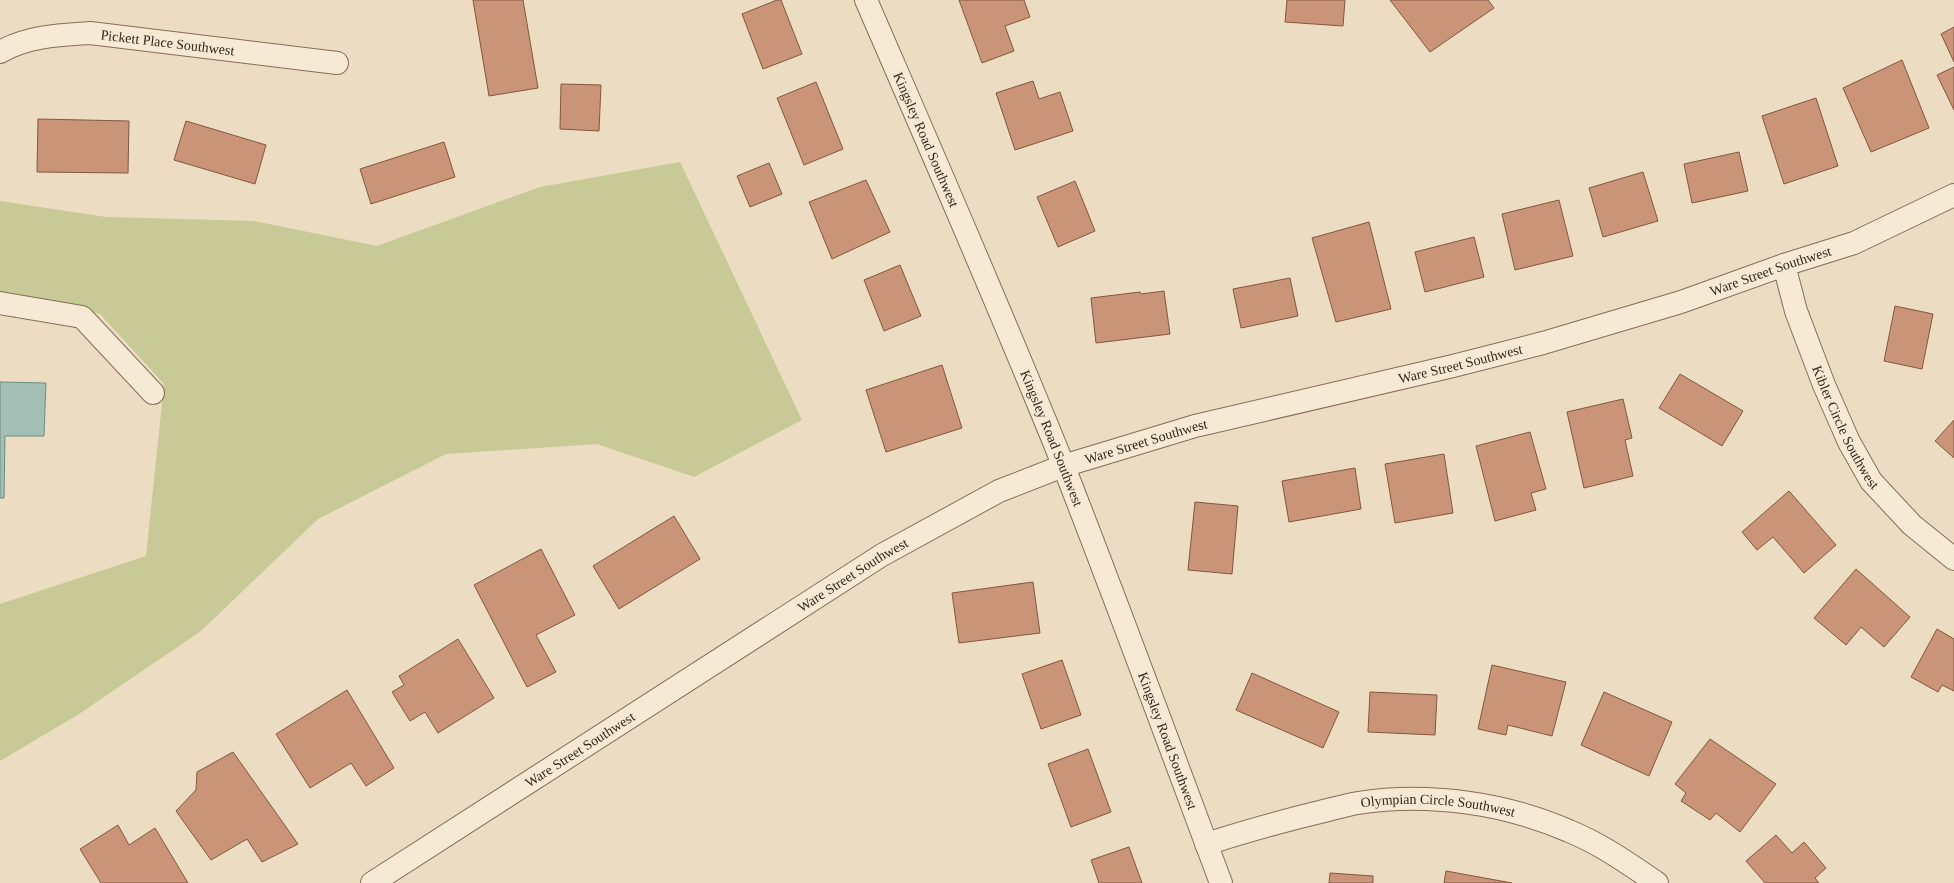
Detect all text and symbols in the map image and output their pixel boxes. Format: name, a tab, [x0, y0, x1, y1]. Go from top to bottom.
street label: Pickett Place Southwest	[100, 27, 235, 58]
street label: Kingsley Road Southwest	[890, 70, 962, 210]
street label: Ware Street Southwest	[1708, 244, 1833, 299]
street label: Ware Street Southwest	[1397, 342, 1524, 386]
street label: Kibler Circle Southwest	[1809, 363, 1882, 492]
street label: Kingsley Road Southwest	[1017, 368, 1086, 509]
street label: Ware Street Southwest	[1083, 416, 1209, 467]
street label: Ware Street Southwest	[795, 535, 911, 615]
street label: Kingsley Road Southwest	[1135, 670, 1200, 812]
street label: Ware Street Southwest	[522, 709, 638, 791]
street label: Olympian Circle Southwest	[1360, 792, 1517, 820]

